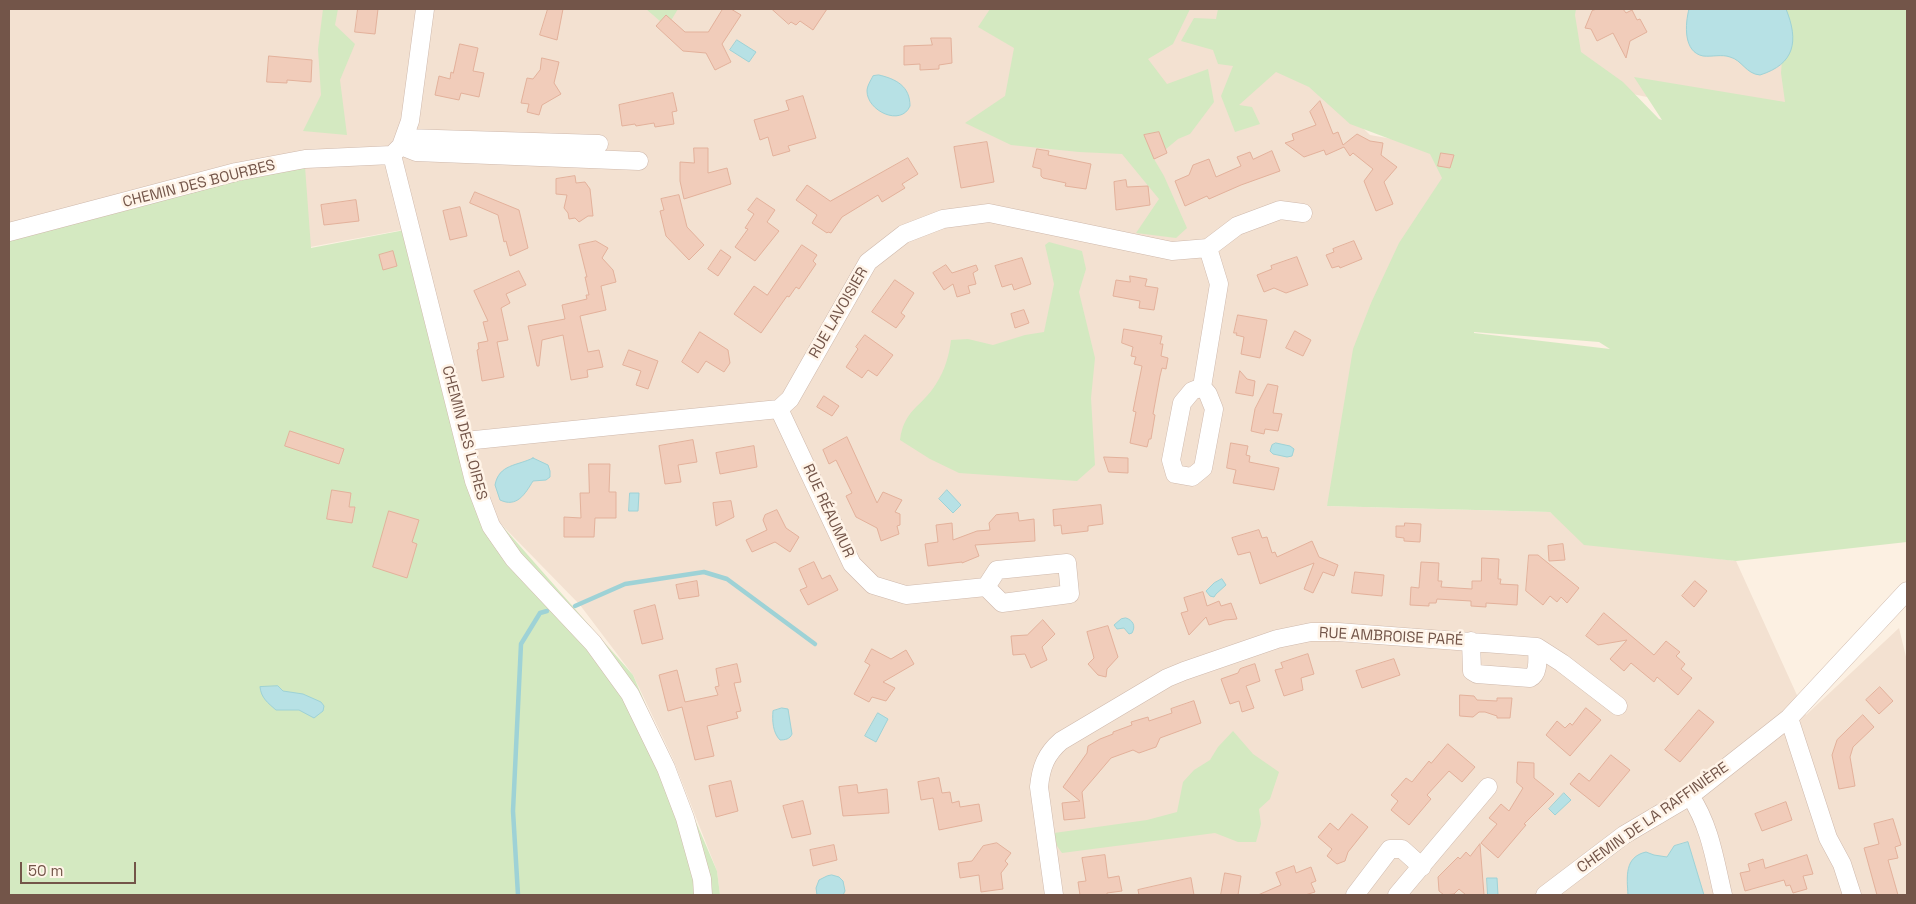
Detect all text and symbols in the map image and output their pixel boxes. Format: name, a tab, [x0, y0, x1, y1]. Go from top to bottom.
street label: CHEMIN DES BOURBES	[121, 156, 277, 212]
street label: RUE LAVOISIER	[806, 264, 872, 362]
street label: CHEMIN DES LOIRES	[437, 364, 491, 502]
street label: RUE RÉAUMUR	[798, 461, 858, 561]
street label: RUE AMBROISE PARÉ	[1318, 624, 1464, 650]
street label: CHEMIN DE LA RAFFINIÈRE	[1574, 759, 1732, 877]
scale bar	[22, 852, 139, 884]
text: 50 m	[28, 861, 63, 880]

